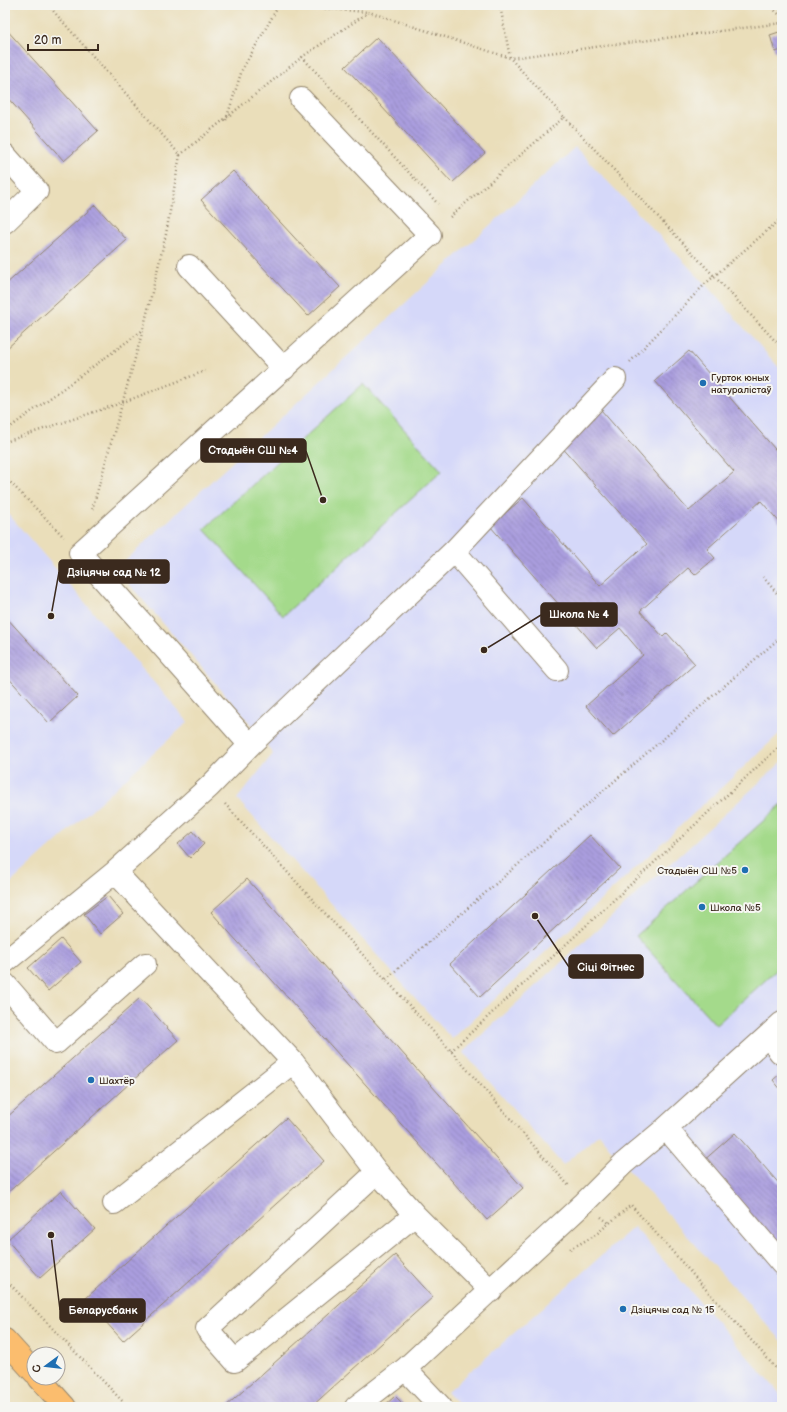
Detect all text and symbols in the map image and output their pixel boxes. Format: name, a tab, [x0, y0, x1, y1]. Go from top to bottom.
scale bar	[28, 26, 98, 52]
text: 20 m	[34, 33, 61, 48]
place label: Гурток юных натуралістаў	[711, 372, 772, 396]
marker: Гурток юных натуралістаў	[698, 378, 708, 388]
callout: Стадыён СШ №4	[201, 439, 306, 462]
text: Стадыён СШ №4	[208, 444, 298, 457]
callout: Дзіцячы сад № 12	[59, 560, 169, 583]
text: Дзіцячы сад № 12	[67, 566, 161, 579]
callout: Школа № 4	[541, 603, 617, 626]
text: Школа № 4	[549, 608, 609, 621]
place label: Стадыён СШ №5	[657, 865, 737, 877]
marker: Стадыён СШ №5	[740, 865, 750, 875]
marker: Школа №5	[697, 902, 707, 912]
place label: Школа №5	[710, 902, 761, 914]
callout: Сіці Фітнес	[569, 955, 643, 978]
text: Сіці Фітнес	[577, 961, 635, 974]
marker: Шахтёр	[86, 1075, 96, 1085]
place label: Шахтёр	[99, 1075, 135, 1087]
callout: Беларусбанк	[60, 1299, 145, 1322]
text: Беларусбанк	[69, 1304, 137, 1317]
marker: Дзіцячы сад № 15	[618, 1304, 628, 1314]
place label: Дзіцячы сад № 15	[631, 1304, 715, 1316]
north arrow	[26, 1346, 66, 1386]
text: С	[29, 1363, 44, 1374]

